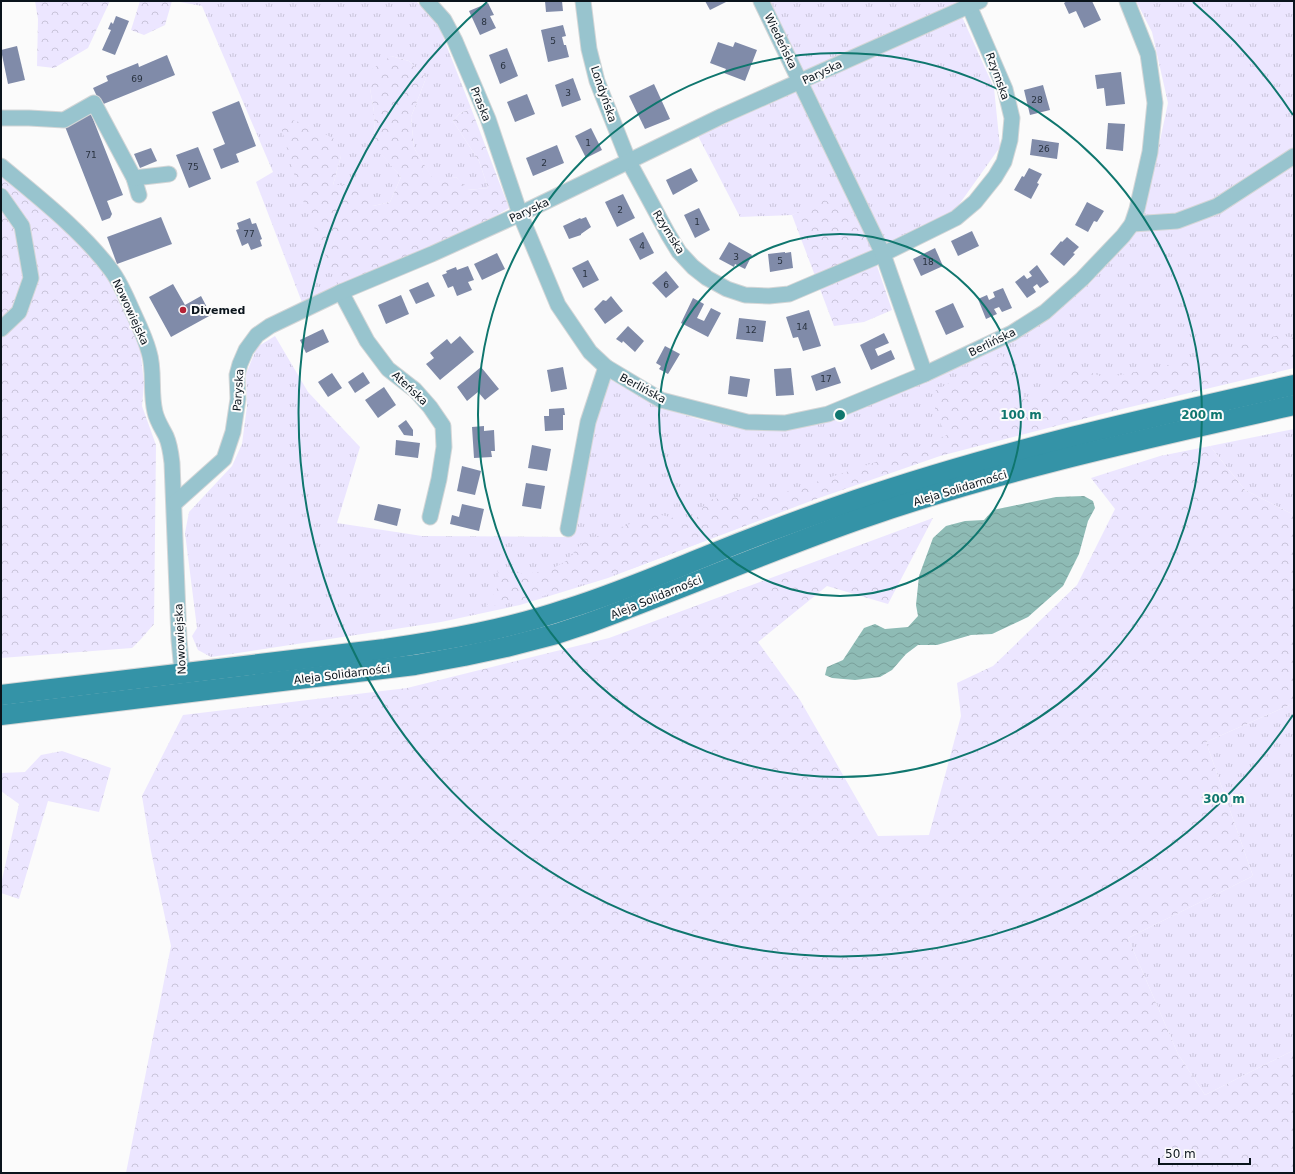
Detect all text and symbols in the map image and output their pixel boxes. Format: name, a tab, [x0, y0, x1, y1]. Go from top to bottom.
street label: Wiedeńska	[762, 11, 800, 71]
house number: 8	[481, 17, 487, 27]
house number: 5	[550, 36, 556, 46]
street label: Rzymska	[983, 51, 1012, 102]
street label: Paryska	[800, 58, 844, 87]
house number: 6	[500, 61, 506, 71]
street label: Londyńska	[588, 64, 619, 124]
house number: 69	[131, 74, 143, 84]
street label: Praska	[468, 85, 493, 123]
house number: 3	[565, 88, 571, 98]
house number: 28	[1031, 95, 1043, 105]
house number: 1	[585, 138, 591, 148]
house number: 26	[1038, 144, 1050, 154]
house number: 71	[85, 150, 97, 160]
house number: 2	[541, 158, 547, 168]
house number: 75	[187, 162, 199, 172]
street label: Paryska	[507, 196, 551, 225]
house number: 2	[617, 205, 623, 215]
street label: Rzymska	[650, 208, 687, 257]
house number: 1	[694, 217, 700, 227]
house number: 77	[243, 229, 255, 239]
house number: 4	[639, 241, 645, 251]
house number: 3	[733, 252, 739, 262]
house number: 5	[777, 256, 783, 266]
house number: 18	[922, 257, 934, 267]
house number: 1	[582, 269, 588, 279]
street label: Nowowiejska	[110, 277, 151, 347]
house number: 6	[663, 280, 669, 290]
place label: Divemed	[191, 304, 245, 317]
marker: Divemed	[178, 305, 188, 315]
house number: 14	[796, 322, 808, 332]
house number: 12	[745, 325, 757, 335]
street label: Berlińska	[967, 326, 1018, 359]
street label: Paryska	[231, 368, 246, 412]
street label: Ateńska	[389, 369, 430, 408]
street label: Berlińska	[617, 371, 668, 406]
house number: 17	[820, 374, 832, 384]
centre of rings	[833, 408, 847, 422]
text: 100 m	[1000, 408, 1042, 422]
text: 200 m	[1181, 408, 1223, 422]
street label: Aleja Solidarności	[912, 468, 1008, 509]
street label: Aleja Solidarności	[609, 573, 704, 622]
street label: Nowowiejska	[172, 603, 189, 675]
street label: Aleja Solidarności	[293, 662, 391, 687]
text: 300 m	[1203, 792, 1245, 806]
scale bar	[1159, 1140, 1250, 1166]
text: 50 m	[1165, 1147, 1196, 1161]

